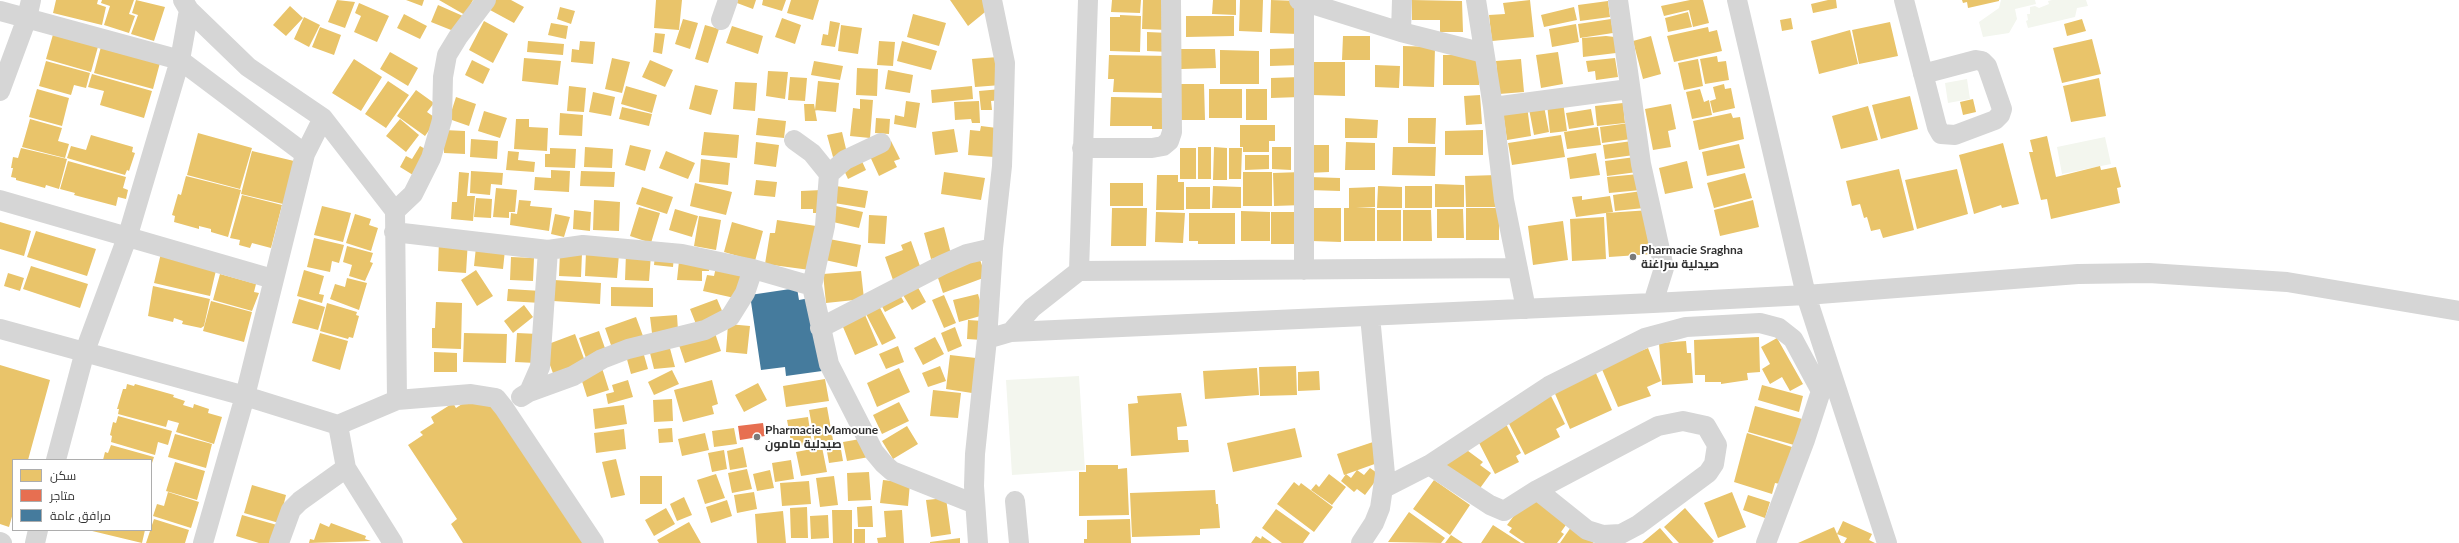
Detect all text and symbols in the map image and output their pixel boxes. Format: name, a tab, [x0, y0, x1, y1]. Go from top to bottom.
place label: Pharmacie Sraghna صيدلية سراغنة	[1641, 243, 1743, 271]
marker: Pharmacie Sraghna صيدلية سراغنة	[1628, 252, 1638, 262]
place label: Pharmacie Mamoune صيدلية مامون	[765, 423, 878, 451]
marker: Pharmacie Mamoune صيدلية مامون	[752, 432, 762, 442]
legend	[12, 459, 152, 531]
text: سكن	[50, 468, 76, 483]
text: متاجر	[50, 488, 75, 503]
text: مرافق عامة	[50, 508, 111, 523]

